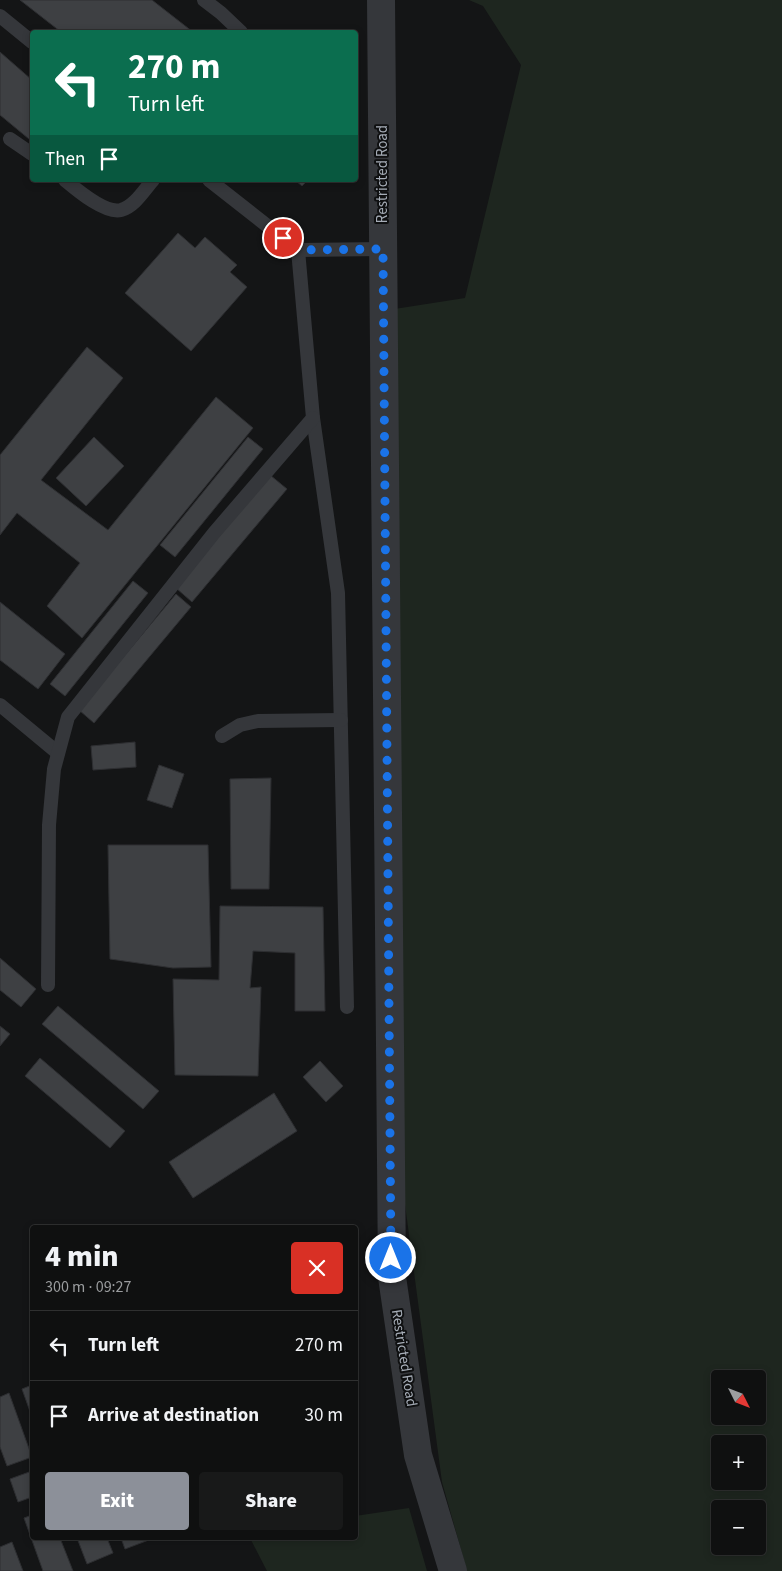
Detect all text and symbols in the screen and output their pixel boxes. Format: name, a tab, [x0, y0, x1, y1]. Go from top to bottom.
text: 270 m	[128, 42, 220, 92]
icon: left	[45, 50, 110, 115]
text: Turn left	[128, 88, 204, 120]
street label: Restricted Road	[372, 125, 393, 223]
icon: arrive	[95, 145, 123, 173]
text: Then	[45, 146, 85, 173]
pin	[262, 217, 304, 259]
icon: arrive	[269, 224, 297, 252]
position arrow	[364, 1231, 416, 1283]
text: 4 min	[45, 1235, 119, 1278]
button: close	[291, 1242, 343, 1294]
text: 300 m · 09:27	[45, 1276, 132, 1298]
street label: Restricted Road	[386, 1308, 422, 1408]
icon: left	[45, 1332, 73, 1360]
text: Turn left	[88, 1332, 159, 1359]
text: 270 m	[295, 1332, 343, 1359]
north arrow	[711, 1370, 766, 1425]
map controls	[711, 1370, 766, 1555]
icon: arrive	[45, 1402, 73, 1430]
text: Arrive at destination	[88, 1402, 259, 1429]
text: 30 m	[305, 1402, 343, 1429]
button: +	[711, 1435, 766, 1490]
button: Exit	[45, 1472, 189, 1530]
button: Share	[199, 1472, 343, 1530]
button: −	[711, 1500, 766, 1555]

